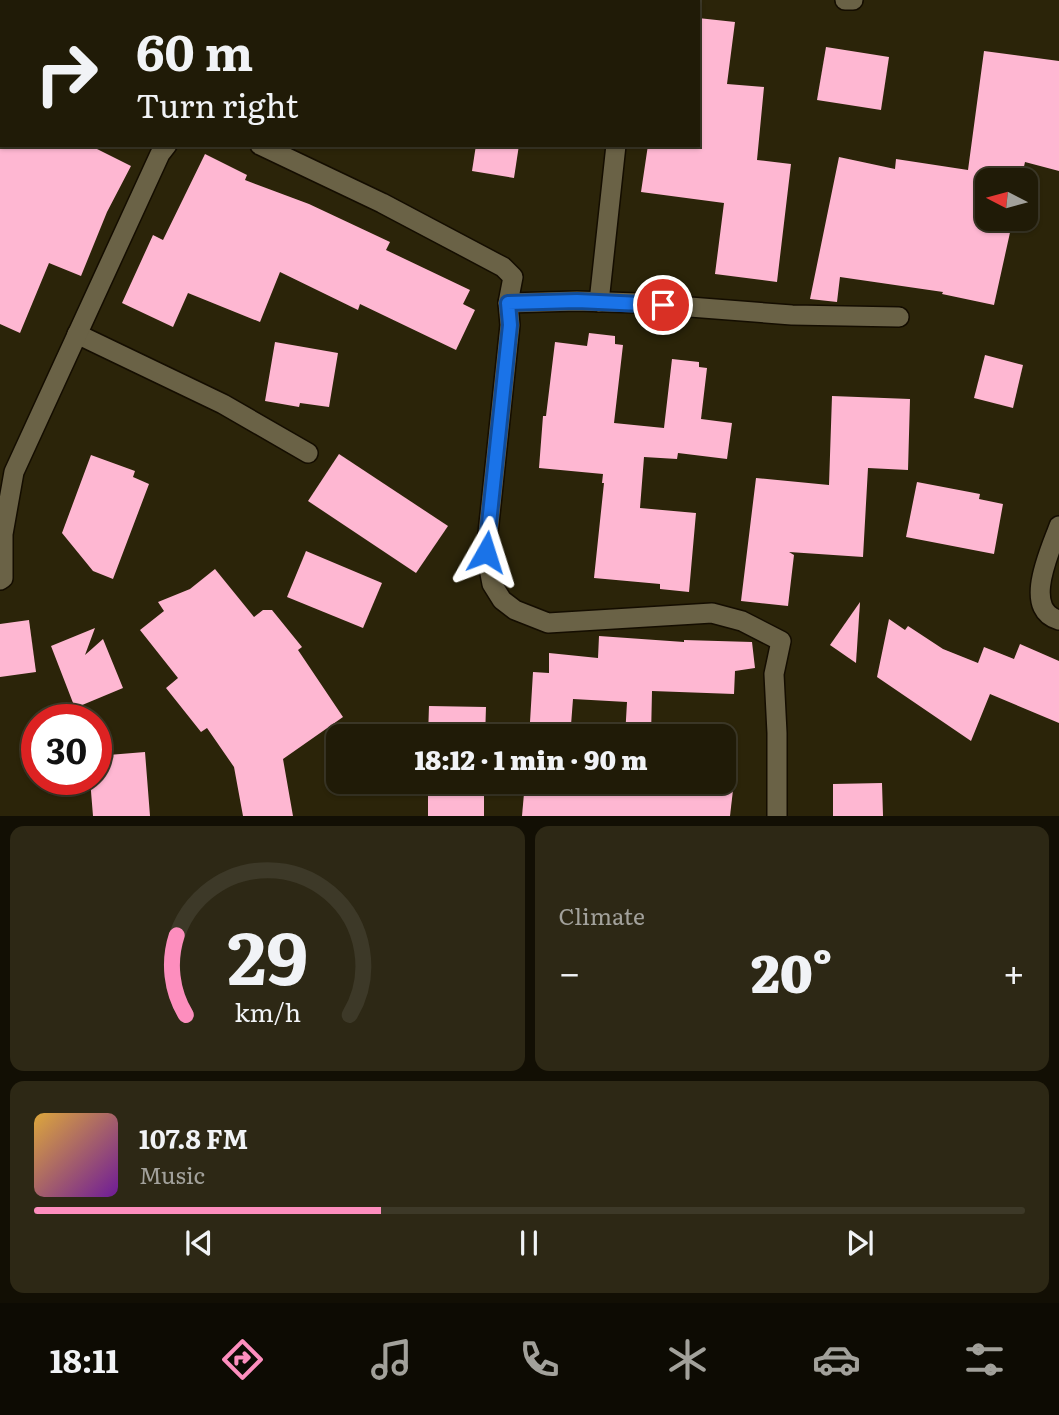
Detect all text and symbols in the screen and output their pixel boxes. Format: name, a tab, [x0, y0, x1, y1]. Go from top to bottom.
text: 60 m	[136, 13, 253, 86]
icon: right	[21, 28, 112, 119]
text: Turn right	[136, 80, 298, 128]
north arrow	[975, 168, 1038, 231]
map controls	[975, 168, 1038, 231]
pin	[633, 275, 693, 335]
icon: arrive	[644, 286, 682, 324]
position arrow	[449, 515, 523, 589]
speed limit sign: 30	[21, 704, 112, 795]
text: 18:12 · 1 min · 90 m	[414, 739, 648, 778]
text: Climate	[559, 898, 645, 932]
text: 29	[227, 899, 308, 1007]
text: 20°	[751, 932, 833, 1009]
text: −	[559, 942, 581, 999]
text: +	[1003, 942, 1025, 999]
text: km/h	[234, 992, 301, 1029]
text: 107.8 FM	[139, 1118, 248, 1157]
text: Music	[139, 1157, 205, 1191]
icon: previous	[180, 1224, 218, 1262]
icon: pause	[510, 1224, 548, 1262]
icon: next	[841, 1224, 879, 1262]
text: 18:11	[50, 1335, 119, 1383]
icon: directions	[218, 1335, 267, 1384]
icon: music	[367, 1335, 416, 1384]
icon: phone	[515, 1335, 564, 1384]
icon: climate	[663, 1335, 712, 1384]
icon: car	[812, 1335, 861, 1384]
icon: filters	[960, 1335, 1009, 1384]

